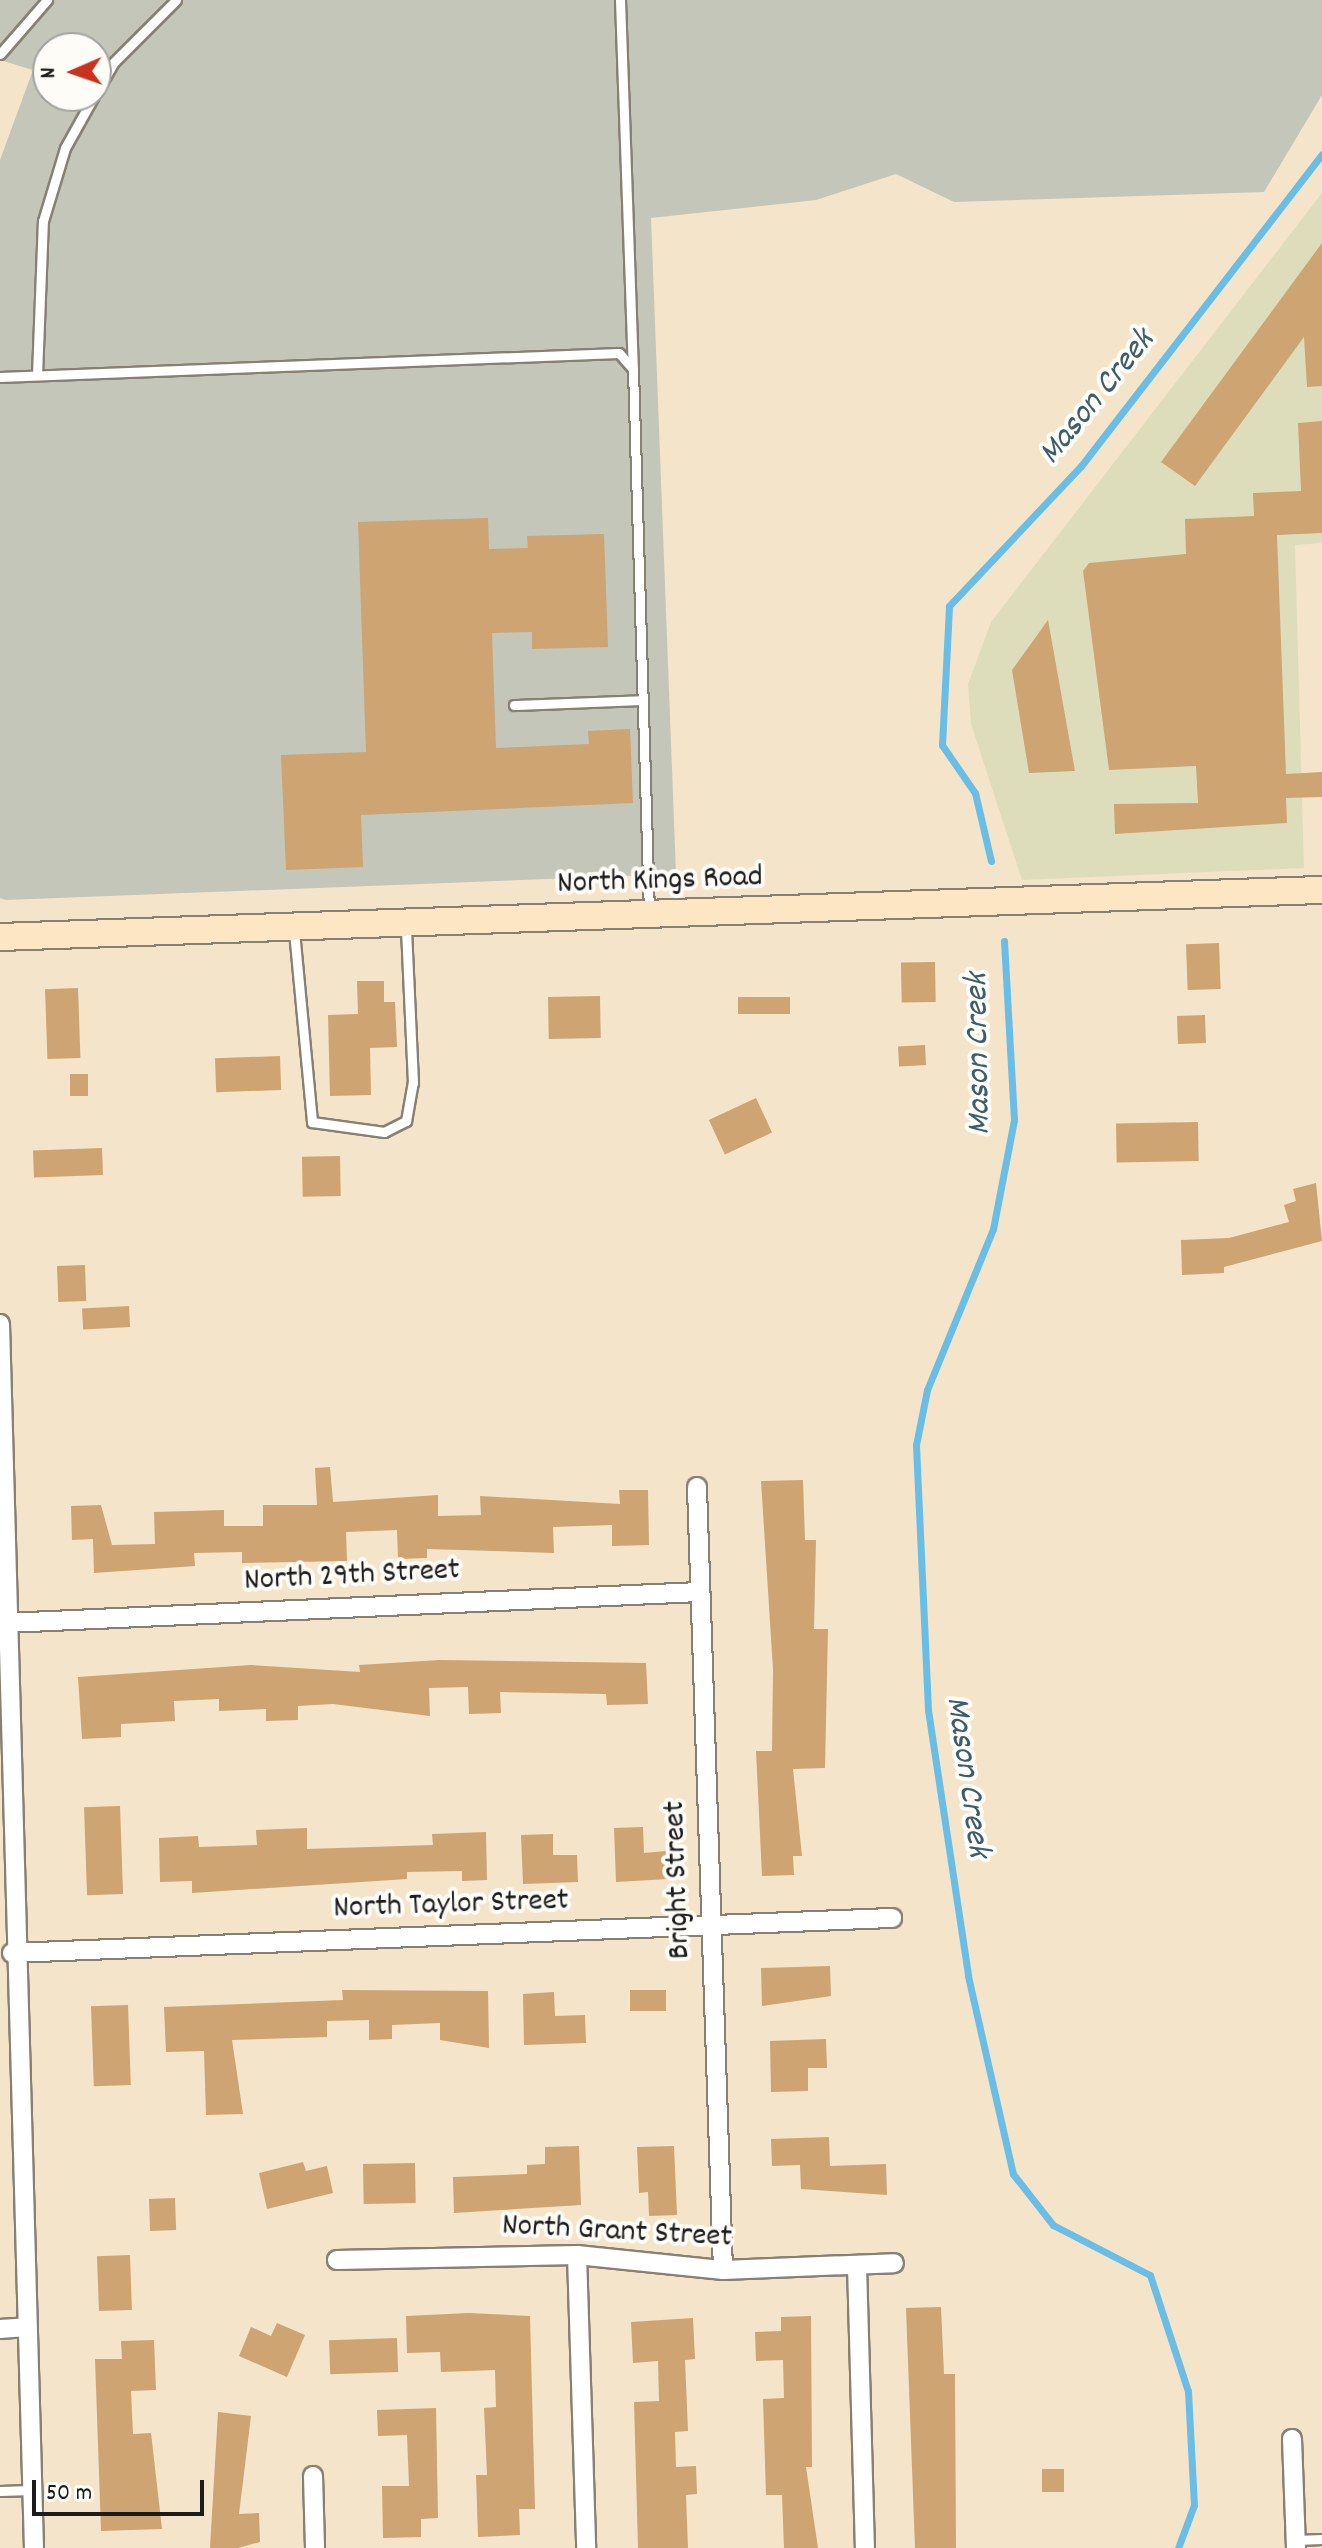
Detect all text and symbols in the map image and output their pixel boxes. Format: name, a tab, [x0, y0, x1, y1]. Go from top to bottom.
north arrow	[32, 32, 112, 112]
text: N	[34, 67, 65, 79]
water label: Mason Creek	[1031, 322, 1165, 474]
street label: North Kings Road	[556, 859, 764, 905]
water label: Mason Creek	[958, 973, 1002, 1135]
street label: North 29th Street	[243, 1552, 461, 1602]
water label: Mason Creek	[935, 1694, 997, 1860]
street label: Bright Street	[657, 1800, 701, 1960]
street label: North Taylor Street	[333, 1883, 569, 1929]
street label: North Grant Street	[501, 2208, 733, 2258]
scale bar	[36, 2464, 208, 2514]
text: 50 m	[46, 2477, 92, 2511]

